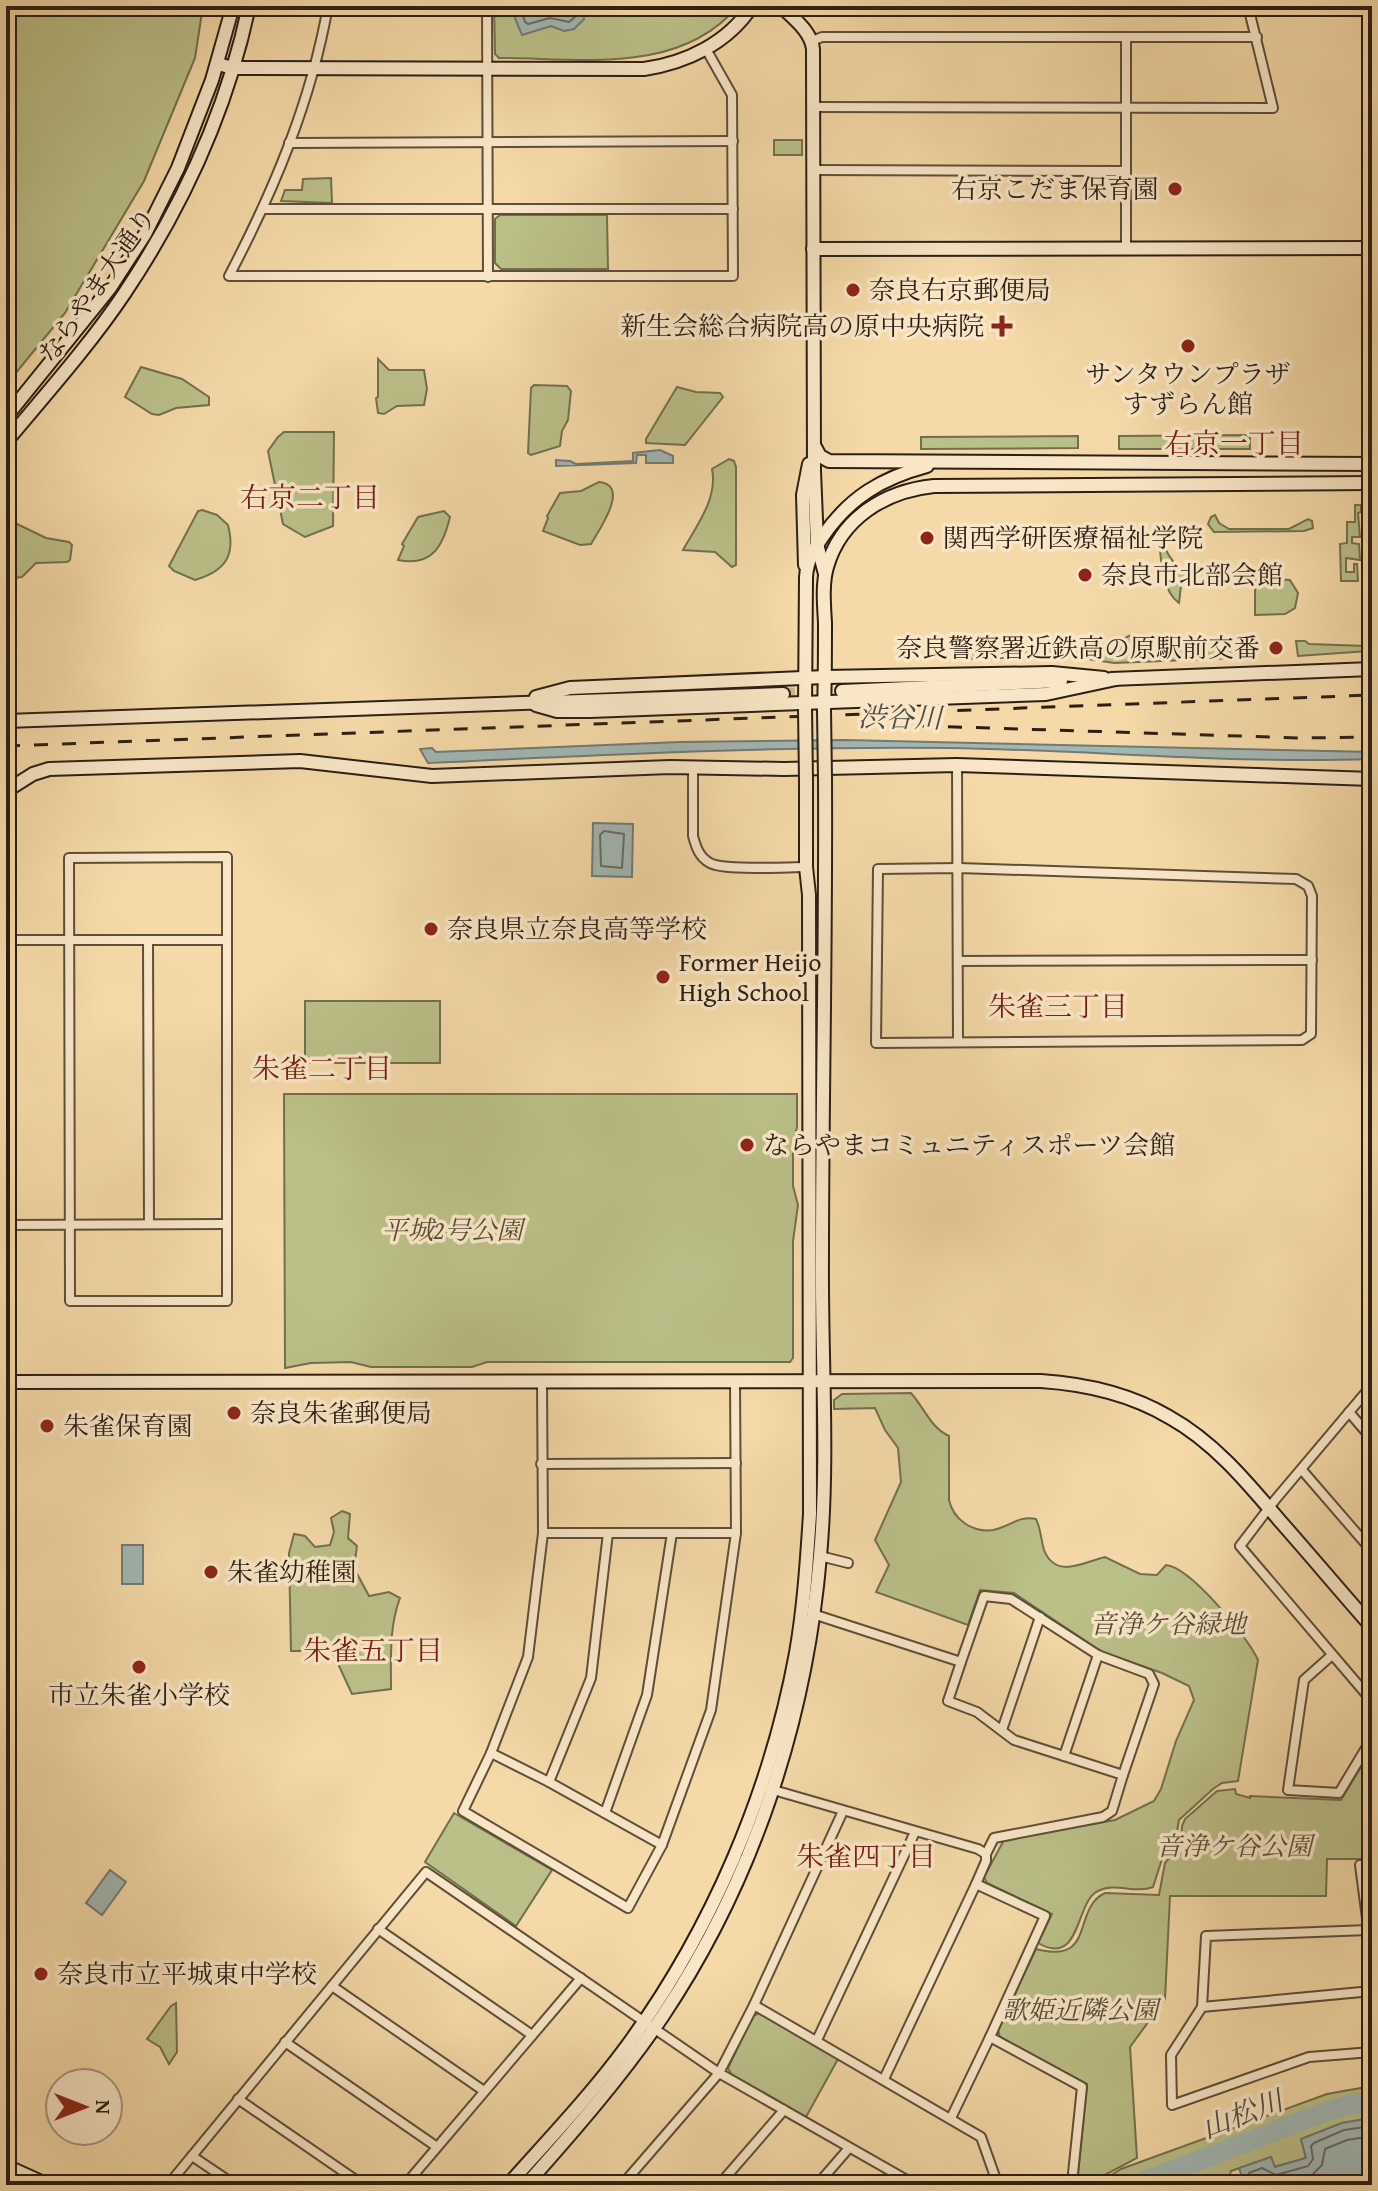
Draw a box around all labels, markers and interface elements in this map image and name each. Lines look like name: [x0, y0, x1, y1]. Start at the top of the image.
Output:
place label: 右京こだま保育園: [951, 169, 1159, 208]
marker: 右京こだま保育園: [1166, 180, 1184, 198]
street label: ならやま大通り: [28, 199, 165, 370]
place label: 奈良右京郵便局: [869, 270, 1051, 309]
marker: 奈良右京郵便局: [844, 281, 862, 299]
place label: 新生会総合病院高の原中央病院: [620, 306, 984, 345]
marker: 新生会総合病院高の原中央病院: [991, 315, 1013, 337]
marker: サンタウンプラザ すずらん館: [1179, 337, 1197, 355]
place label: サンタウンプラザ すずらん館: [1085, 354, 1291, 423]
district label: 右京一丁目: [1164, 422, 1304, 463]
district label: 右京二丁目: [240, 476, 380, 517]
place label: 関西学研医療福祉学院: [943, 518, 1203, 557]
marker: 関西学研医療福祉学院: [918, 529, 936, 547]
place label: 奈良市北部会館: [1101, 555, 1283, 594]
marker: 奈良市北部会館: [1076, 566, 1094, 584]
place label: 奈良警察署近鉄高の原駅前交番: [896, 628, 1260, 667]
marker: 奈良警察署近鉄高の原駅前交番: [1267, 639, 1285, 657]
water label: 渋谷川: [858, 695, 945, 738]
place label: 奈良県立奈良高等学校: [447, 909, 707, 948]
marker: 奈良県立奈良高等学校: [422, 920, 440, 938]
place label: Former Heijo High School: [679, 942, 822, 1011]
marker: Former Heijo High School: [654, 968, 672, 986]
district label: 朱雀三丁目: [988, 985, 1128, 1026]
district label: 朱雀二丁目: [252, 1047, 392, 1088]
place label: ならやまコミュニティスポーツ会館: [763, 1125, 1175, 1164]
marker: ならやまコミュニティスポーツ会館: [738, 1136, 756, 1154]
park label: 平城2号公園: [382, 1210, 526, 1249]
place label: 奈良朱雀郵便局: [250, 1393, 432, 1432]
marker: 奈良朱雀郵便局: [225, 1404, 243, 1422]
place label: 朱雀保育園: [63, 1406, 193, 1445]
marker: 朱雀保育園: [38, 1417, 56, 1435]
place label: 朱雀幼稚園: [227, 1552, 357, 1591]
marker: 朱雀幼稚園: [202, 1563, 220, 1581]
park label: 音浄ケ谷緑地: [1090, 1604, 1249, 1643]
district label: 朱雀五丁目: [303, 1629, 443, 1670]
marker: 市立朱雀小学校: [130, 1658, 148, 1676]
place label: 市立朱雀小学校: [48, 1675, 230, 1714]
park label: 音浄ケ谷公園: [1156, 1826, 1316, 1865]
district label: 朱雀四丁目: [796, 1835, 936, 1876]
place label: 奈良市立平城東中学校: [57, 1954, 317, 1993]
marker: 奈良市立平城東中学校: [32, 1965, 50, 1983]
park label: 歌姫近隣公園: [1002, 1990, 1162, 2029]
north arrow: [44, 2067, 124, 2147]
water label: 山松川: [1195, 2078, 1291, 2148]
text: N: [88, 2100, 120, 2115]

